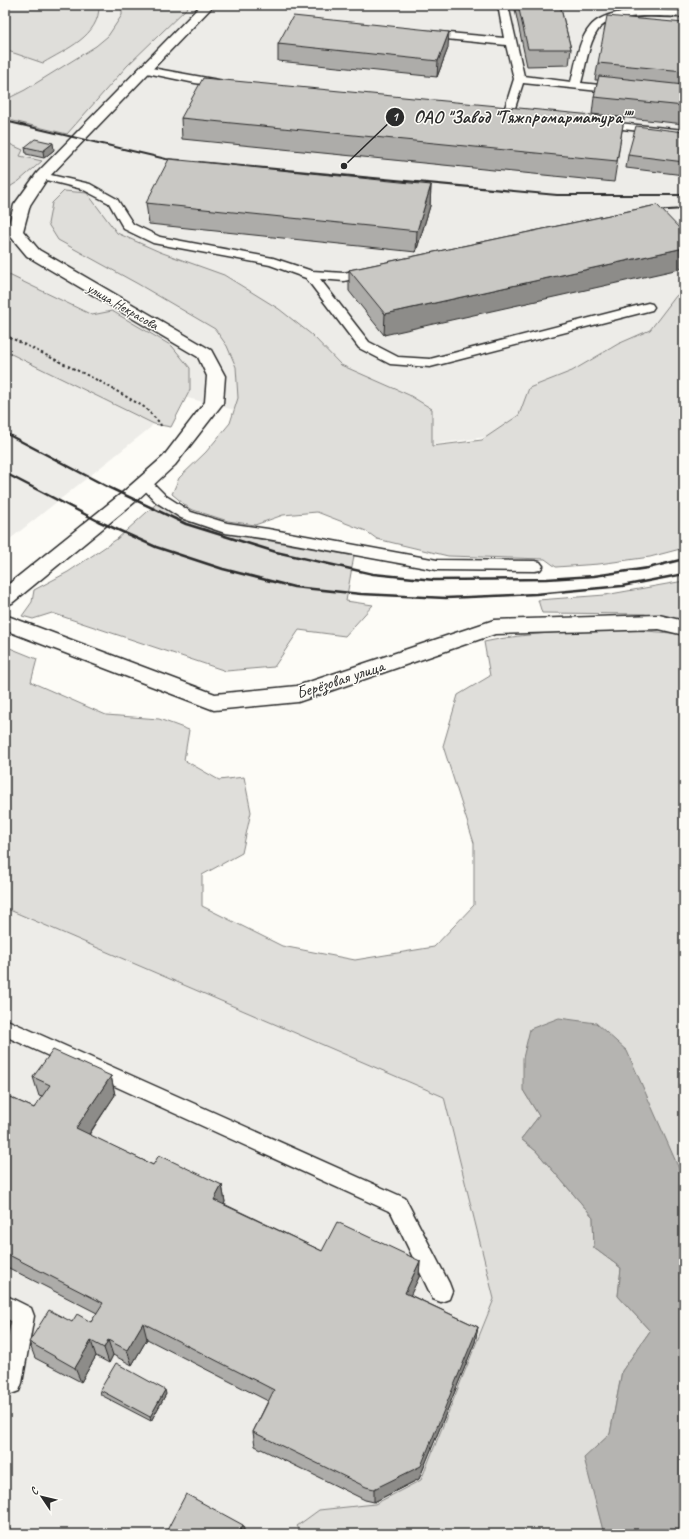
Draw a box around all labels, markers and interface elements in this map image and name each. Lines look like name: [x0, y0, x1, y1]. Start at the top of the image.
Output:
callout: ОАО "Завод "Тяжпромарматура"": [385, 102, 638, 132]
text: ОАО "Завод "Тяжпромарматура"": [414, 106, 634, 128]
text: 1: [392, 109, 399, 125]
street label: улица Некрасова: [83, 279, 162, 334]
street label: Берёзовая улица: [294, 655, 389, 704]
north arrow: [22, 1477, 62, 1517]
text: С: [27, 1484, 42, 1497]

